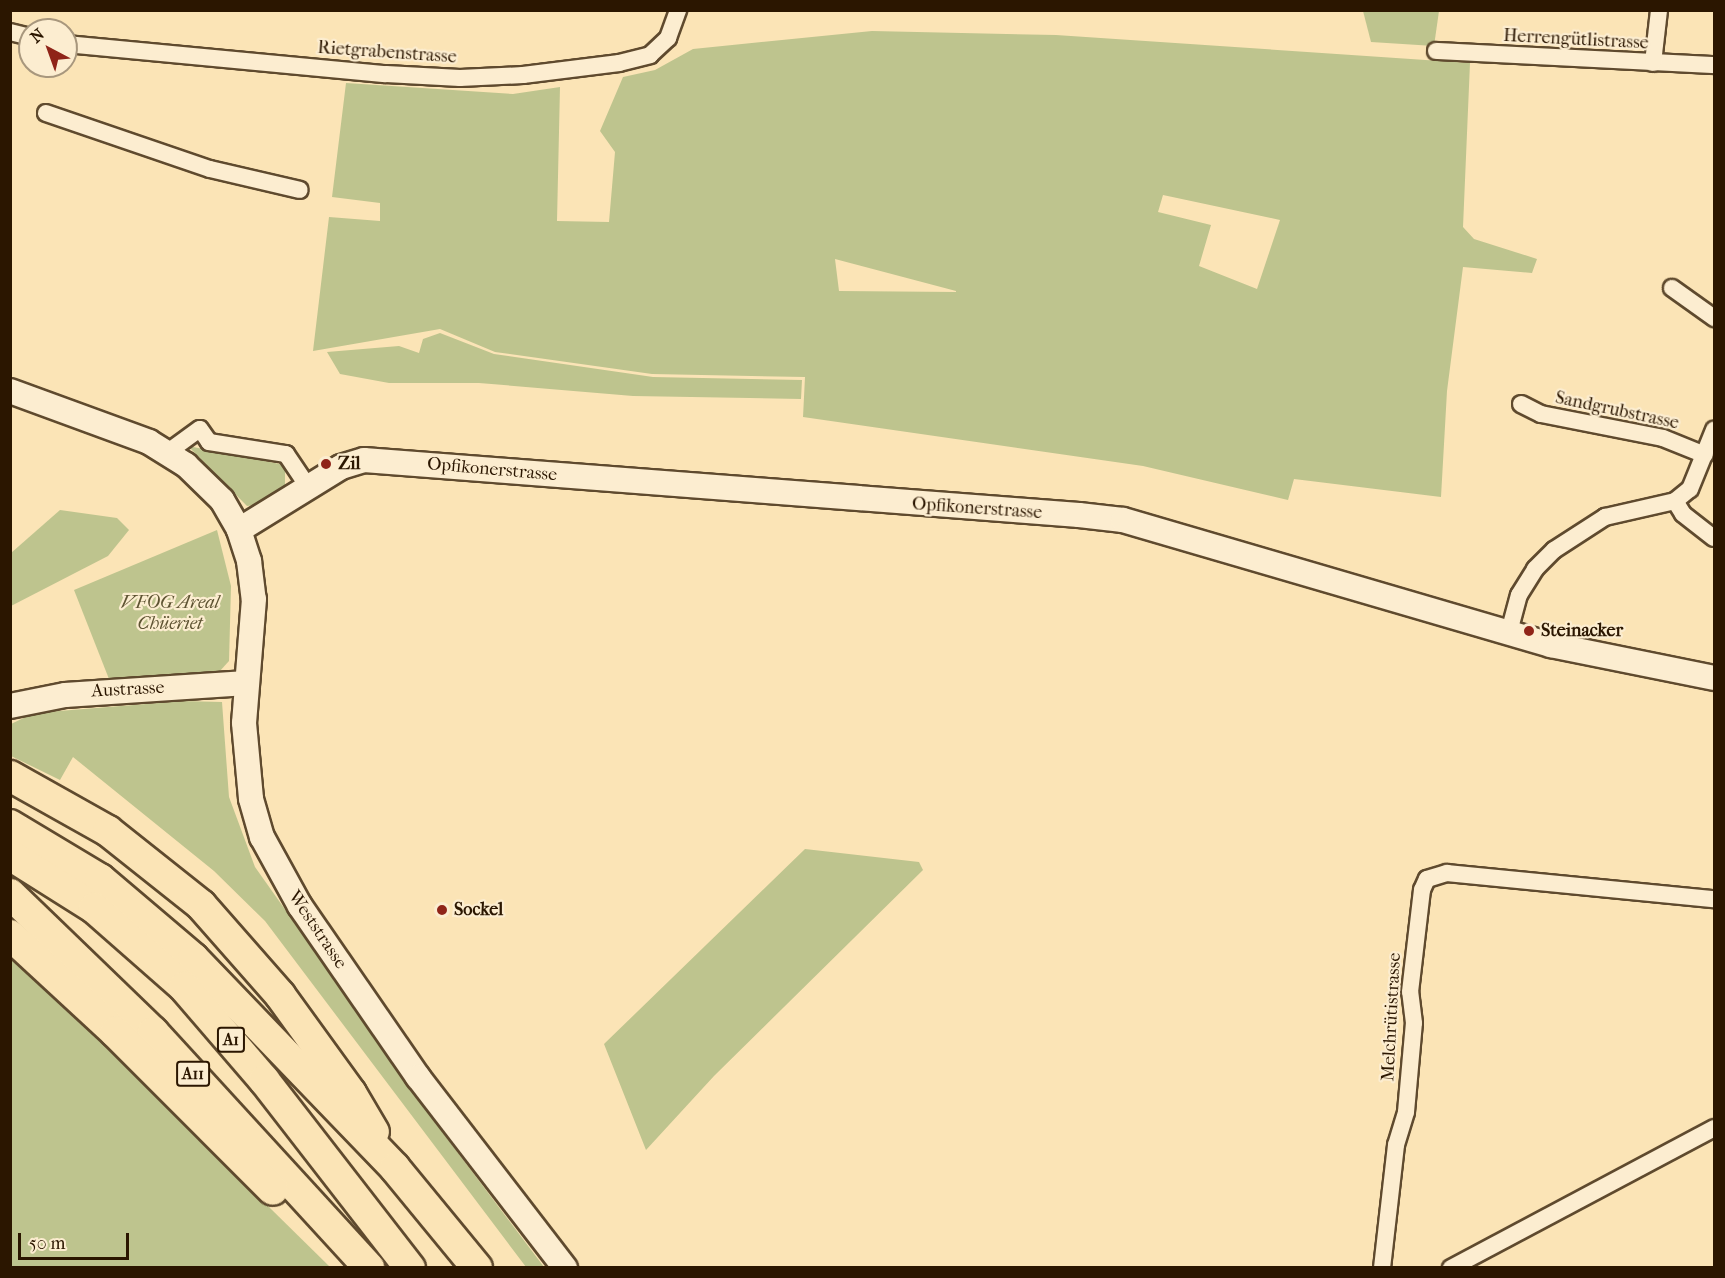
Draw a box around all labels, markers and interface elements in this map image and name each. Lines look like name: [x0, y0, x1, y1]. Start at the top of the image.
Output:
north arrow: [18, 18, 78, 78]
text: N: [26, 24, 48, 47]
street label: Herrengütlistrasse: [1503, 25, 1649, 55]
street label: Rietgrabenstrasse: [317, 37, 457, 69]
street label: Sandgrubstrasse: [1553, 387, 1681, 435]
place label: Zil: [338, 453, 360, 475]
street label: Opfikonerstrasse: [426, 454, 558, 486]
marker: Zil: [319, 457, 333, 471]
street label: Opfikonerstrasse: [911, 494, 1043, 524]
park label: VFOG Areal Chüeriet: [121, 593, 219, 636]
place label: Steinacker: [1541, 620, 1623, 642]
marker: Steinacker: [1522, 624, 1536, 638]
street label: Austrasse: [91, 677, 165, 703]
street label: Weststrasse: [283, 887, 351, 973]
place label: Sockel: [454, 899, 503, 921]
marker: Sockel: [435, 903, 449, 917]
street label: Melchrütistrasse: [1378, 952, 1406, 1082]
road number: A1: [216, 1027, 246, 1053]
road number: A11: [175, 1061, 211, 1087]
scale bar: [21, 1221, 132, 1259]
text: 50 m: [29, 1233, 65, 1254]

